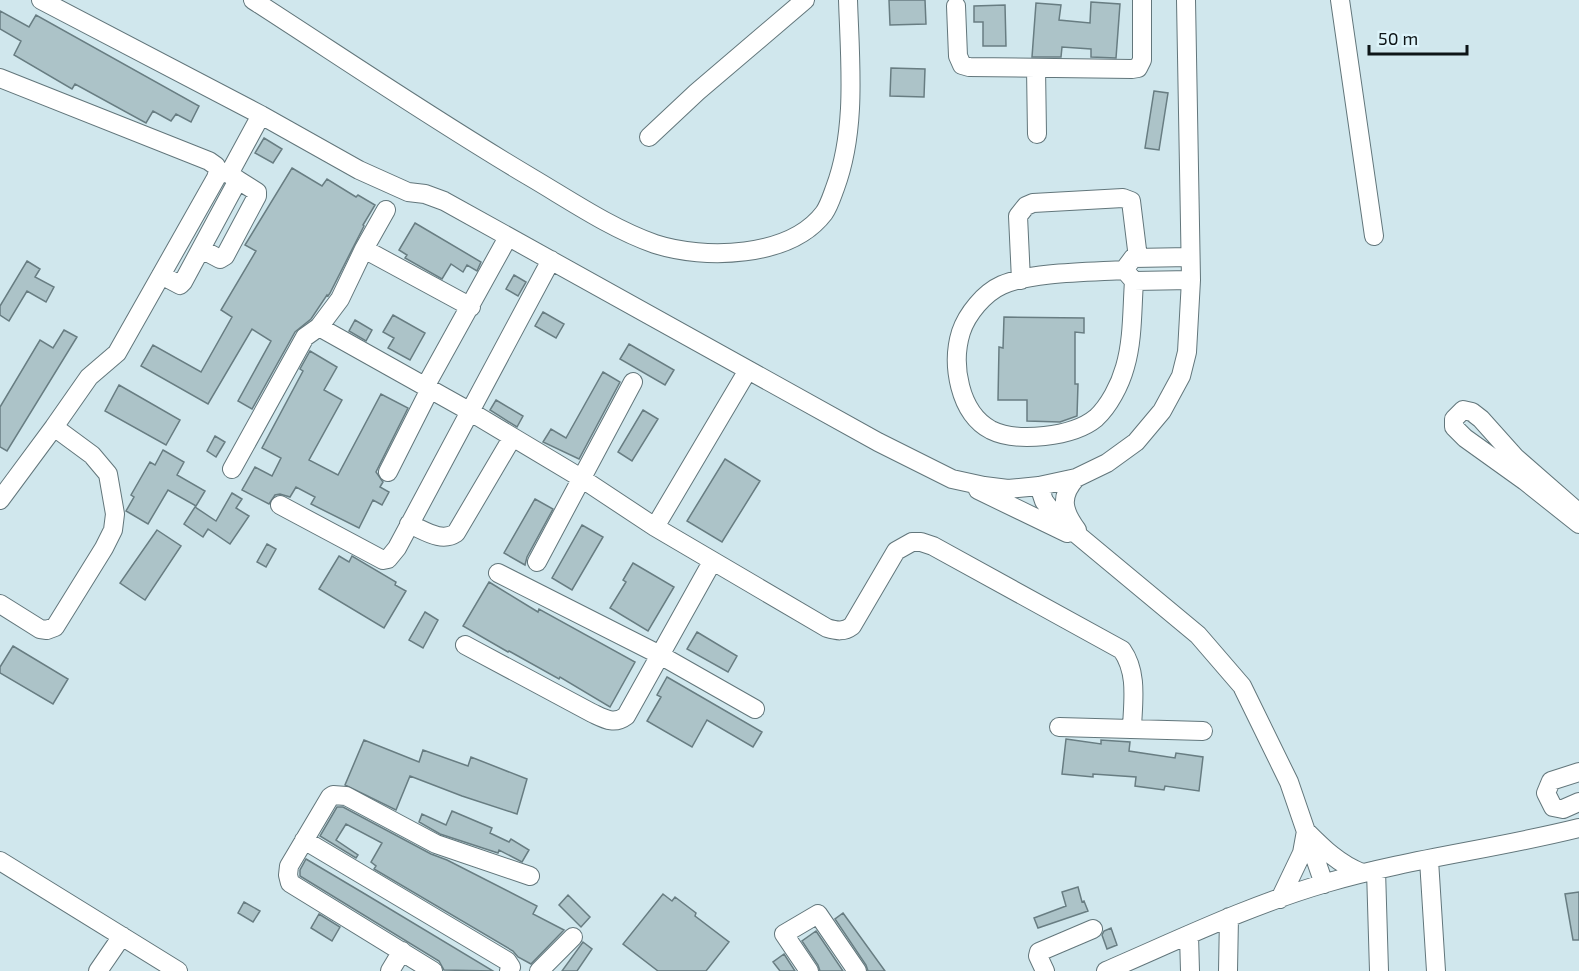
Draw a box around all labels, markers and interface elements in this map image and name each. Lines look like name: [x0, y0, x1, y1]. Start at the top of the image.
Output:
scale bar: [1369, 18, 1466, 56]
text: 50 m: [1378, 27, 1418, 49]

